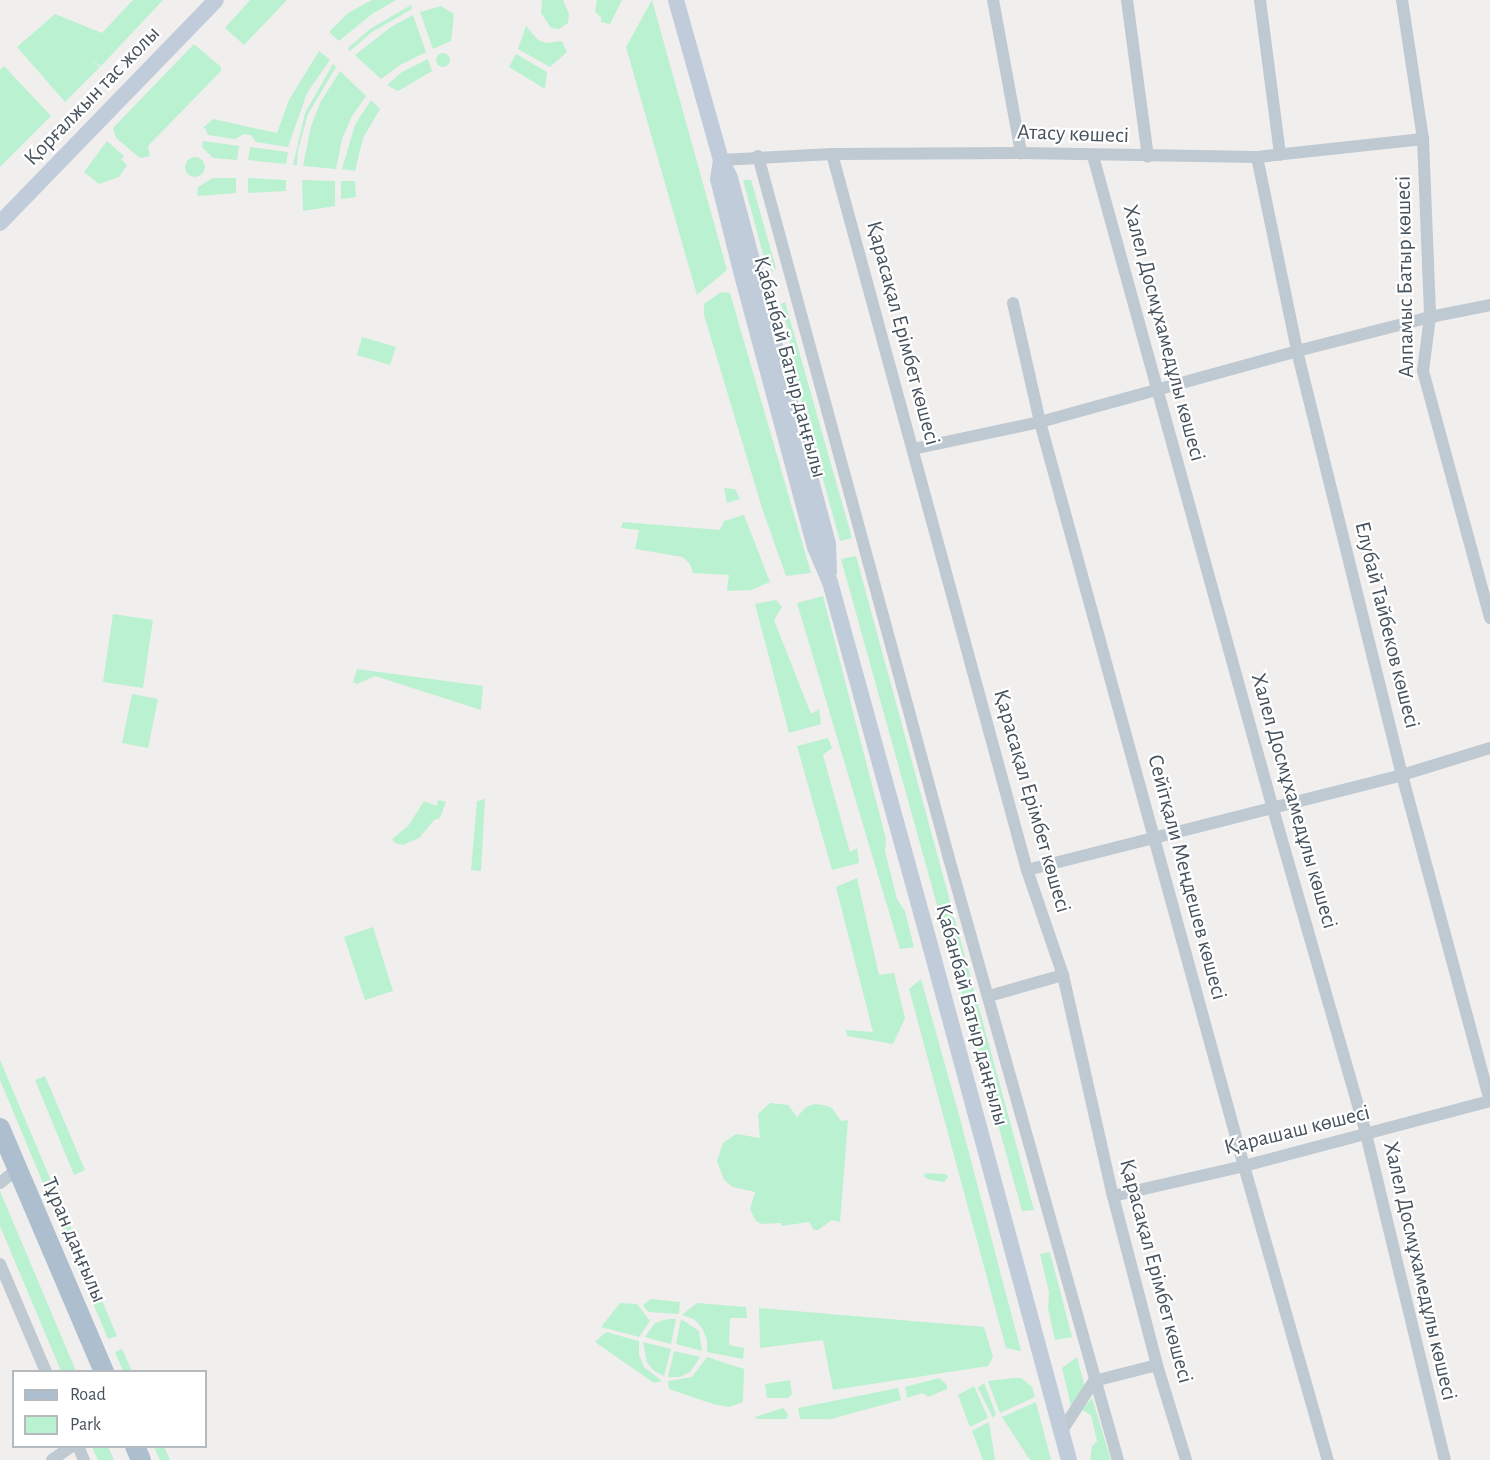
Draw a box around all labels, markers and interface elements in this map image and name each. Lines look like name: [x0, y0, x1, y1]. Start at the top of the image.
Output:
street label: Қорғалжын тас жолы: [18, 21, 166, 171]
street label: Атасу көшесі: [1016, 119, 1130, 149]
street label: Алпамыс Батыр көшесі: [1390, 176, 1420, 378]
street label: Халел Досмұхамедұлы көшесі: [1117, 202, 1211, 464]
street label: Қарасақал Ерімбет көшесі: [860, 218, 946, 448]
street label: Қабанбай Батыр даңғылы: [748, 253, 832, 481]
street label: Елубай Тайбеков көшесі: [1349, 519, 1425, 731]
street label: Халел Досмұхамедұлы көшесі: [1245, 670, 1343, 932]
street label: Қарасақал Ерімбет көшесі: [987, 686, 1077, 916]
street label: Сейітқали Меңдешев көшесі: [1142, 751, 1232, 1003]
street label: Қабанбай Батыр даңғылы: [930, 901, 1014, 1129]
street label: Қарашаш көшесі: [1221, 1099, 1373, 1161]
street label: Халел Досмұхамедұлы көшесі: [1377, 1139, 1463, 1403]
street label: Қарасақал Ерімбет көшесі: [1113, 1156, 1199, 1386]
street label: Тұран даңғылы: [36, 1173, 112, 1307]
legend: [12, 1370, 207, 1448]
text: Road: [70, 1386, 106, 1404]
text: Park: [70, 1416, 101, 1434]

